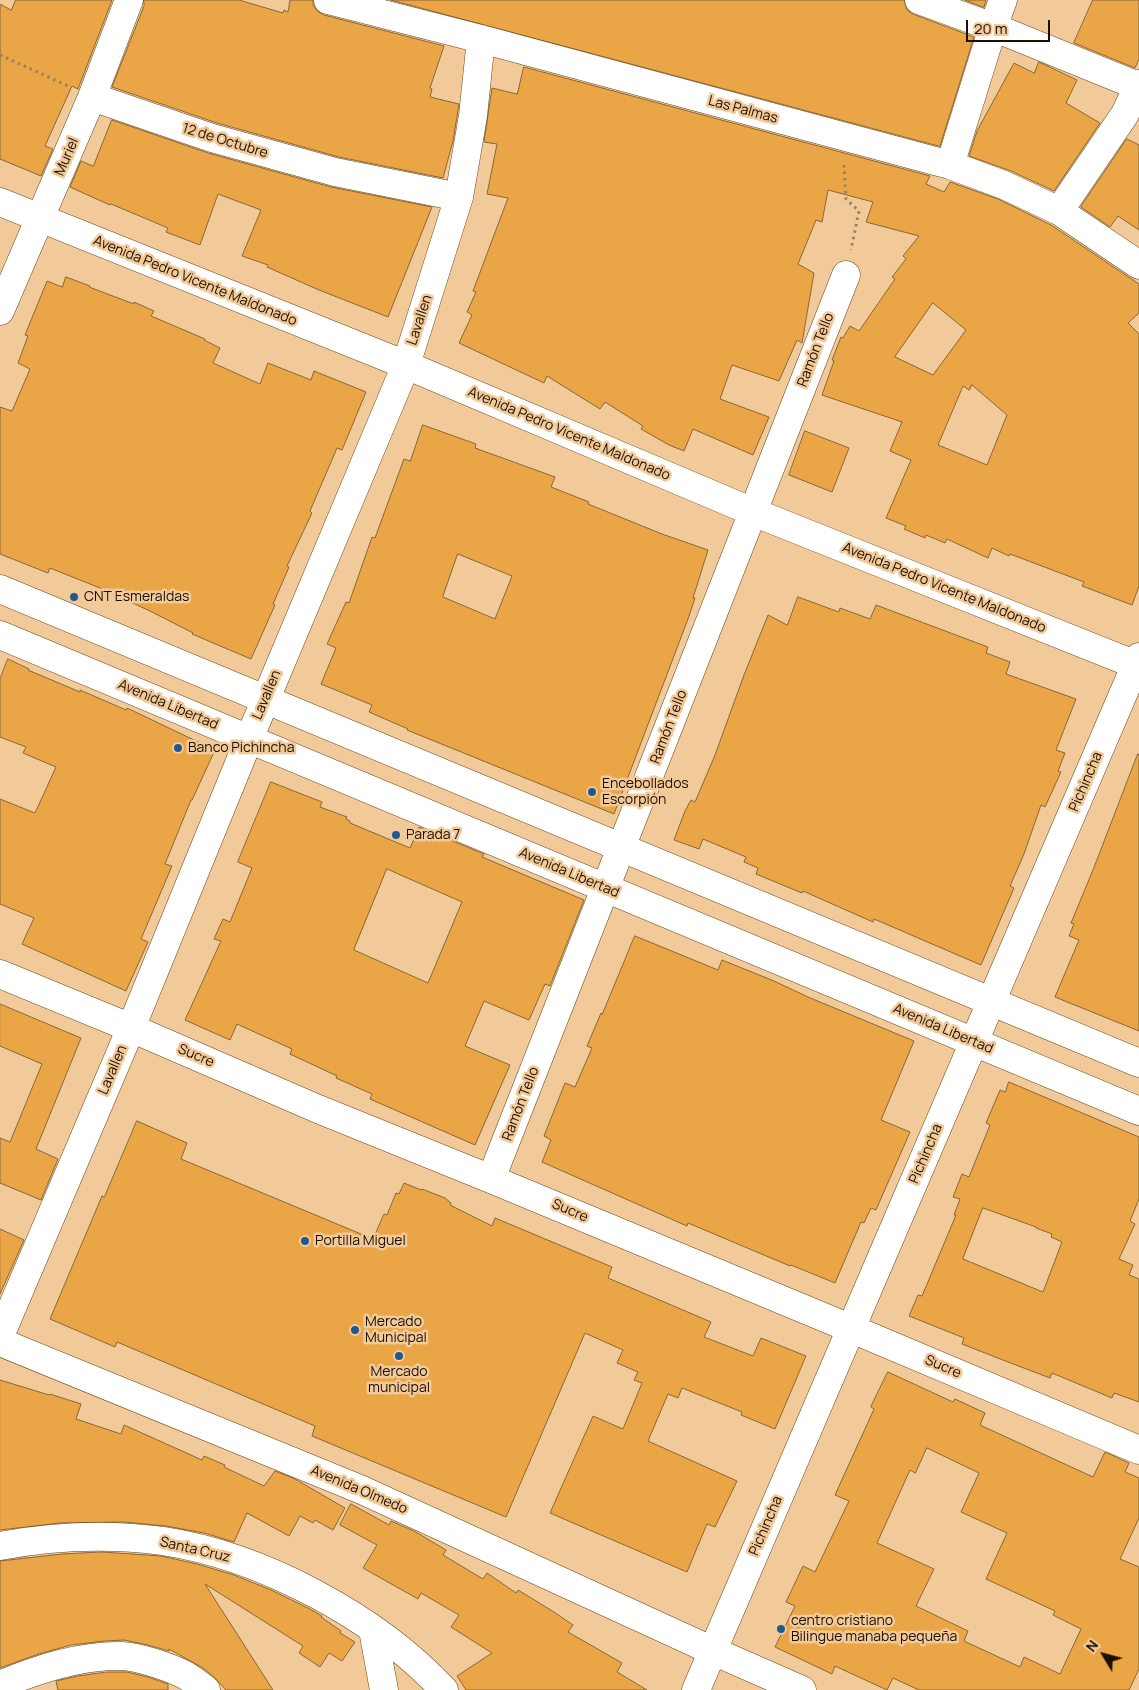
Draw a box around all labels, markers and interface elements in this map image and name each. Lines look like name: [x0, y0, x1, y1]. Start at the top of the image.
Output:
scale bar: [969, 10, 1053, 42]
text: 20 m: [974, 18, 1007, 39]
street label: Las Palmas: [706, 93, 780, 127]
street label: 12 de Octubre: [180, 120, 270, 162]
street label: Muriel: [51, 135, 83, 179]
street label: Avenida Pedro Vicente Maldonado: [91, 232, 299, 330]
street label: Lavallen: [404, 293, 436, 347]
street label: Ramón Tello: [794, 311, 838, 389]
street label: Avenida Pedro Vicente Maldonado: [465, 384, 673, 484]
street label: Avenida Pedro Vicente Maldonado: [840, 539, 1048, 637]
place label: CNT Esmeraldas: [84, 589, 189, 605]
marker: CNT Esmeraldas: [68, 591, 80, 603]
street label: Lavallen: [249, 668, 285, 722]
street label: Avenida Libertad: [115, 676, 221, 734]
street label: Ramón Tello: [647, 688, 691, 766]
place label: Banco Pichincha: [188, 740, 294, 756]
marker: Banco Pichincha: [172, 742, 184, 754]
street label: Pichincha: [1066, 750, 1106, 814]
place label: Encebollados Escorpión: [602, 776, 689, 809]
marker: Encebollados Escorpión: [586, 786, 598, 798]
place label: Parada 7: [406, 827, 460, 843]
marker: Parada 7: [390, 829, 402, 841]
street label: Avenida Libertad: [516, 844, 622, 902]
street label: Avenida Libertad: [890, 1000, 996, 1058]
street label: Sucre: [175, 1041, 217, 1071]
street label: Lavallen: [95, 1043, 131, 1097]
street label: Ramón Tello: [499, 1065, 543, 1143]
street label: Pichincha: [906, 1122, 946, 1186]
street label: Sucre: [549, 1196, 591, 1226]
place label: Portilla Miguel: [315, 1233, 406, 1249]
marker: Portilla Miguel: [299, 1235, 311, 1247]
place label: Mercado Municipal: [365, 1314, 427, 1346]
marker: Mercado Municipal: [349, 1324, 361, 1336]
marker: Mercado municipal: [393, 1350, 405, 1362]
street label: Sucre: [922, 1352, 964, 1382]
place label: Mercado municipal: [368, 1364, 430, 1396]
street label: Avenida Olmedo: [308, 1462, 410, 1518]
street label: Pichincha: [746, 1494, 786, 1558]
street label: Santa Cruz: [158, 1534, 232, 1566]
place label: centro cristiano Bilingue manaba pequeña: [791, 1613, 957, 1645]
marker: centro cristiano Bilingue manaba pequeña: [775, 1623, 787, 1635]
north arrow: [1079, 1630, 1129, 1680]
text: N: [1081, 1636, 1102, 1655]

